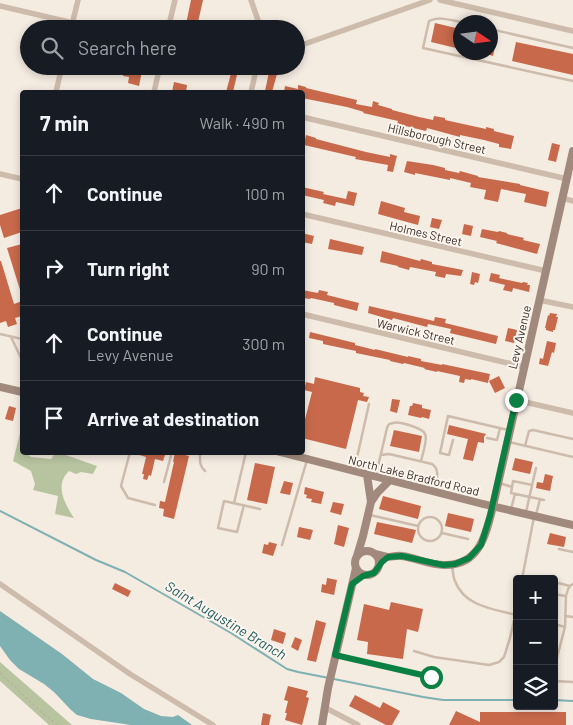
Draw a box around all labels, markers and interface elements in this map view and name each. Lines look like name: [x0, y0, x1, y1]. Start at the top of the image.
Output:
north arrow: [453, 15, 498, 60]
search box: [20, 20, 305, 75]
icon: search: [38, 34, 66, 62]
text: Search here: [78, 36, 177, 59]
text: 7 min: [40, 110, 89, 135]
text: Walk · 490 m: [199, 113, 285, 132]
street label: Hillsborough Street: [386, 120, 488, 156]
icon: ahead: [40, 179, 68, 207]
text: Continue: [87, 182, 163, 205]
text: 100 m: [245, 184, 285, 203]
street label: Holmes Street: [388, 218, 464, 248]
icon: right: [40, 254, 68, 282]
text: Turn right: [87, 257, 169, 280]
text: 90 m: [251, 259, 285, 278]
street label: Levy Avenue: [505, 304, 533, 370]
street label: Warwick Street: [375, 315, 457, 347]
text: Continue: [87, 322, 163, 345]
icon: ahead: [40, 329, 68, 357]
text: 300 m: [242, 334, 285, 353]
text: Levy Avenue: [87, 345, 173, 364]
route end: [505, 389, 528, 412]
icon: arrive: [40, 404, 68, 432]
text: Arrive at destination: [87, 407, 259, 430]
street label: North Lake Bradford Road: [347, 452, 481, 498]
map controls: [513, 575, 558, 710]
button: +: [513, 575, 558, 620]
water label: Saint Augustine Branch: [162, 577, 290, 663]
button: −: [513, 620, 558, 665]
button: layers: [513, 665, 558, 710]
route start: [420, 666, 443, 689]

